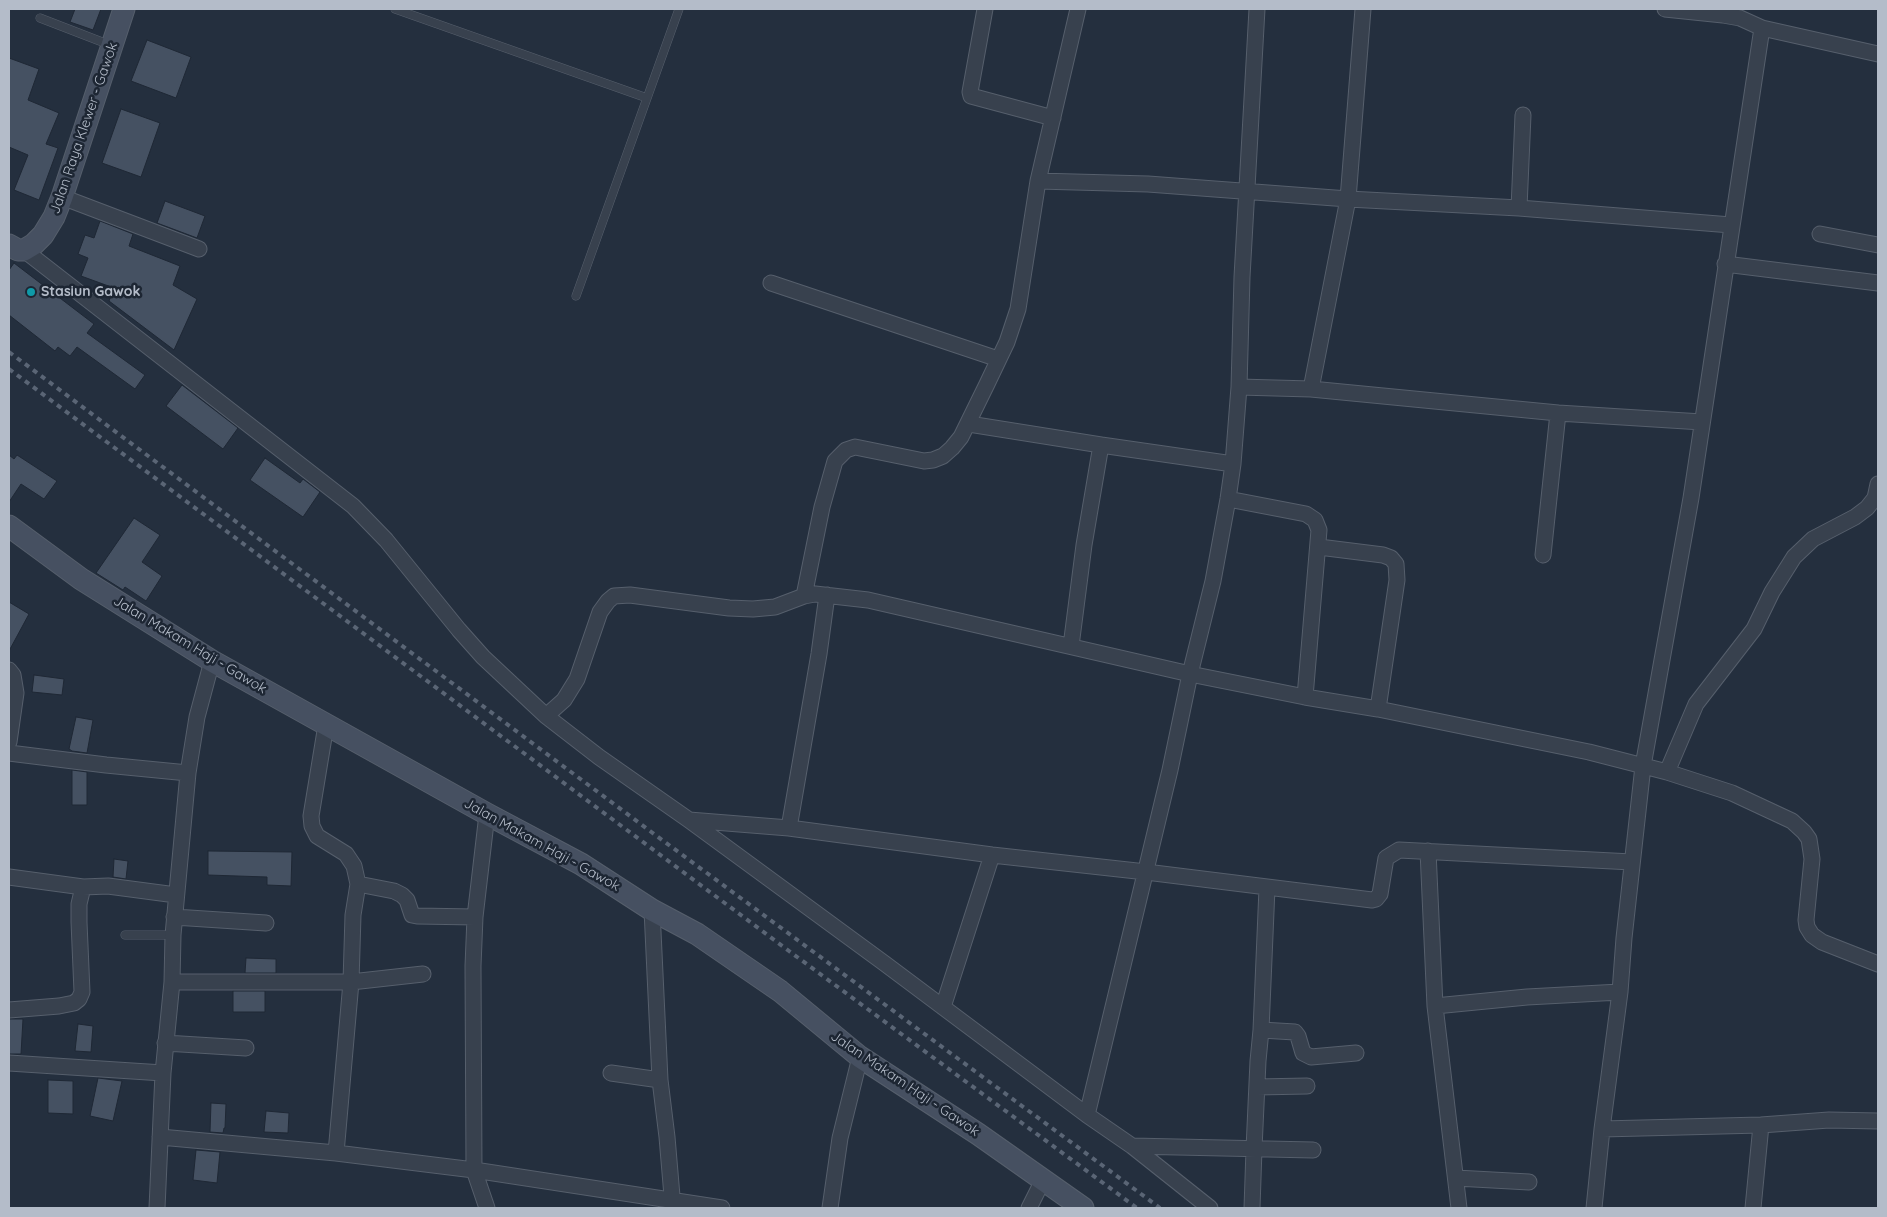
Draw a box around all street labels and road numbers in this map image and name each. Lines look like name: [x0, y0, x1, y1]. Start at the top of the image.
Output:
street label: Jalan Raya Klewer - Gawok: [47, 40, 121, 216]
street label: Jalan Makam Haji - Gawok: [110, 592, 270, 698]
street label: Jalan Makam Haji - Gawok: [461, 795, 623, 895]
street label: Jalan Makam Haji - Gawok: [827, 1028, 983, 1140]

